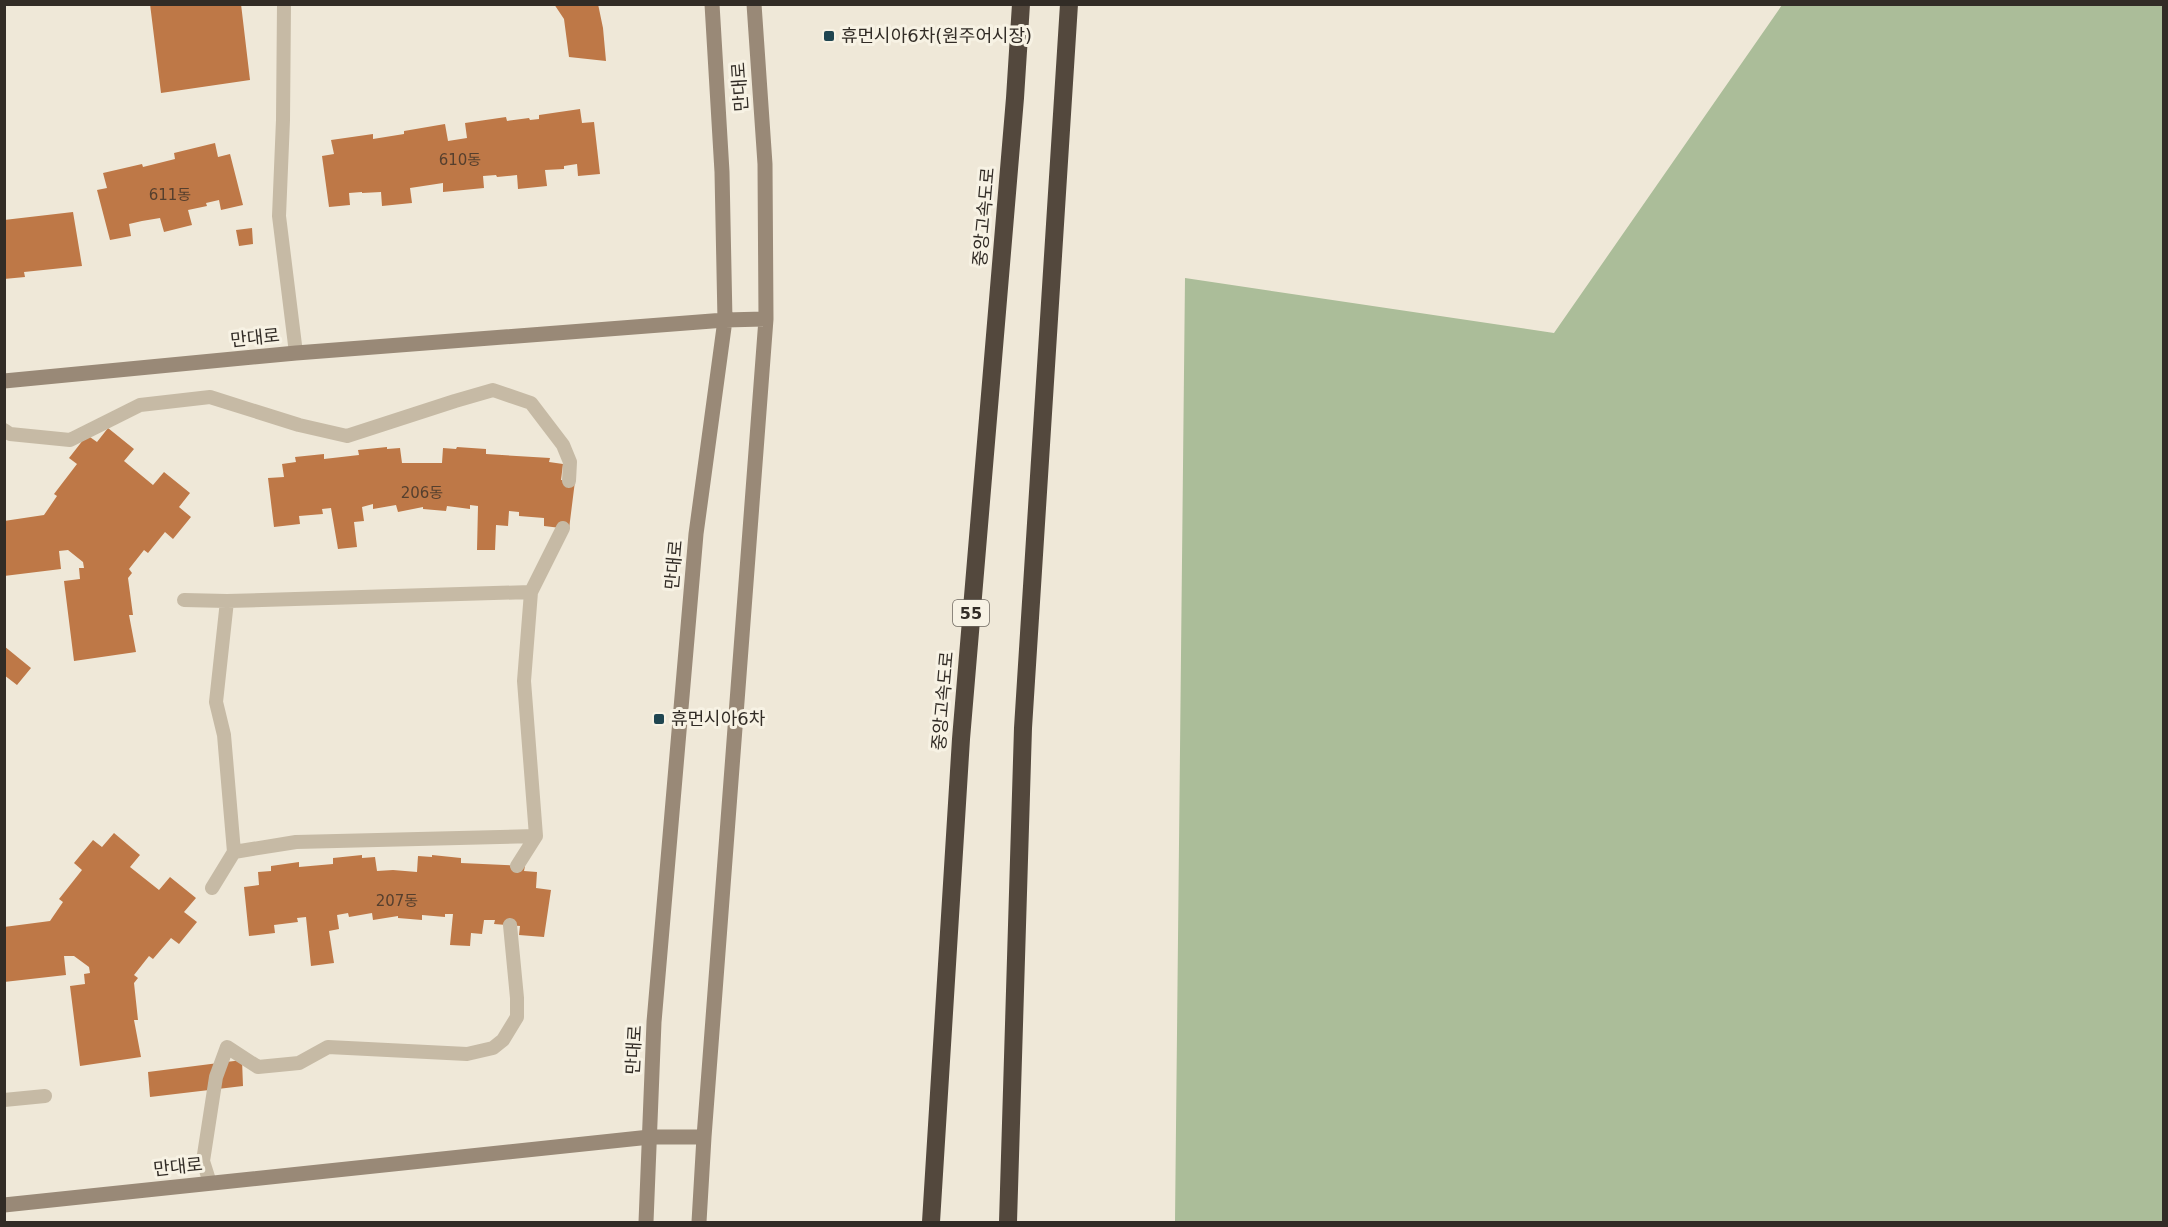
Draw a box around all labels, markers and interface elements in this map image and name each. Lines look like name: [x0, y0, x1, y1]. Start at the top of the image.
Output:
place label: 휴먼시아6차(원주어시장): [841, 25, 1032, 46]
marker: 휴먼시아6차(원주어시장): [822, 29, 836, 43]
street label: 만대로: [727, 62, 752, 113]
house number: 610동: [439, 151, 481, 169]
street label: 중앙고속도로: [969, 167, 998, 267]
house number: 611동: [149, 186, 191, 204]
street label: 만대로: [229, 324, 281, 351]
house number: 206동: [401, 484, 443, 502]
street label: 만대로: [661, 539, 686, 591]
road number: 55: [953, 600, 989, 626]
street label: 중앙고속도로: [928, 651, 957, 751]
place label: 휴먼시아6차: [671, 708, 766, 729]
marker: 휴먼시아6차: [652, 712, 666, 726]
house number: 207동: [376, 892, 418, 910]
street label: 만대로: [622, 1025, 645, 1075]
street label: 만대로: [152, 1153, 204, 1180]

